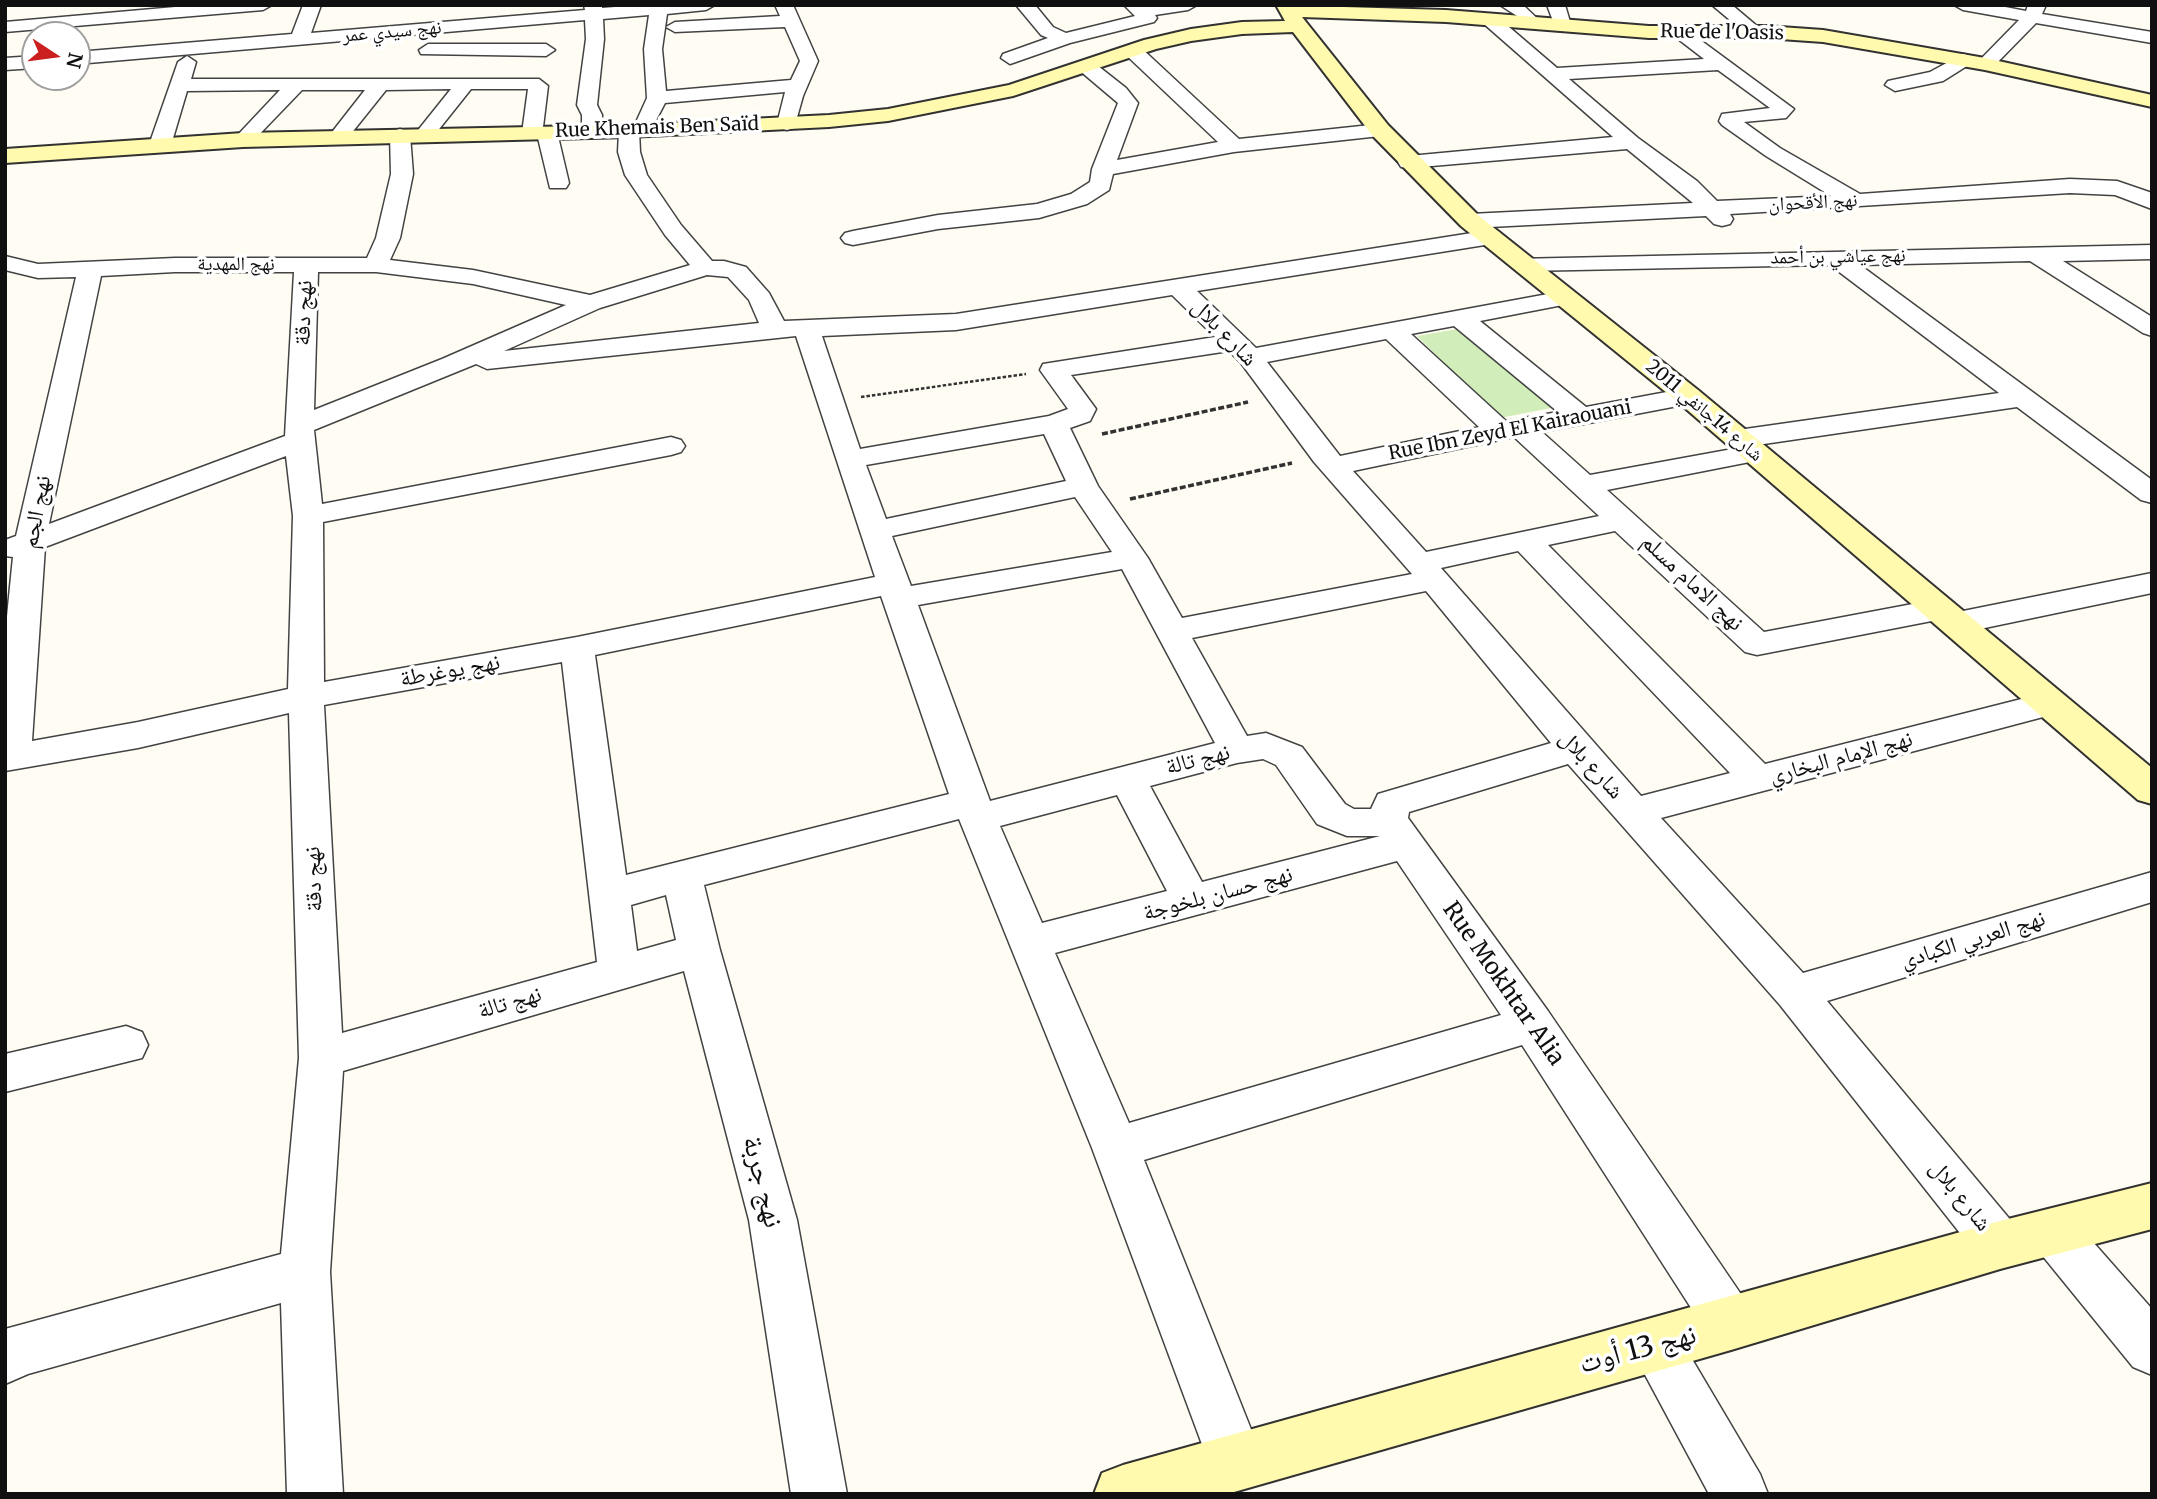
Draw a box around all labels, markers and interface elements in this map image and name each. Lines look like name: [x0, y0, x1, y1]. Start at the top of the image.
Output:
street label: نهج سيدي عمر: [342, 16, 442, 48]
north arrow: [21, 21, 91, 91]
street label: Rue de l'Oasis: [1660, 21, 1784, 45]
text: N: [61, 50, 88, 70]
street label: Rue Khemais Ben Saïd: [555, 113, 759, 143]
street label: نهج الأقحوان: [1768, 189, 1858, 217]
street label: نهج عياشي بن أحمد: [1770, 244, 1906, 270]
street label: نهج المهدية: [197, 254, 275, 276]
street label: نهج دقة: [289, 280, 319, 346]
street label: شارع بلال: [1185, 293, 1263, 373]
street label: شارع 14جانفي 2011: [1641, 355, 1767, 467]
street label: Rue Ibn Zeyd El Kairaouani: [1387, 396, 1633, 466]
street label: نهج الجم: [16, 473, 58, 551]
street label: نهج الامام مسلم: [1635, 529, 1749, 637]
street label: نهج يوغرطة: [398, 649, 502, 693]
street label: شارع بلال: [1553, 725, 1629, 805]
street label: نهج الإمام البخاري: [1766, 726, 1916, 790]
street label: نهج تالة: [1163, 739, 1233, 781]
street label: نهج دقة: [299, 846, 329, 912]
street label: نهج حسان بلخوجة: [1140, 861, 1296, 927]
street label: Rue Mokhtar Alia: [1436, 897, 1570, 1071]
street label: نهج العربي الكبادي: [1897, 905, 2049, 975]
street label: نهج تالة: [475, 981, 545, 1025]
street label: نهج جربة: [734, 1133, 790, 1231]
street label: شارع بلال: [1923, 1155, 1997, 1237]
street label: نهج 13 أوت: [1576, 1318, 1700, 1382]

